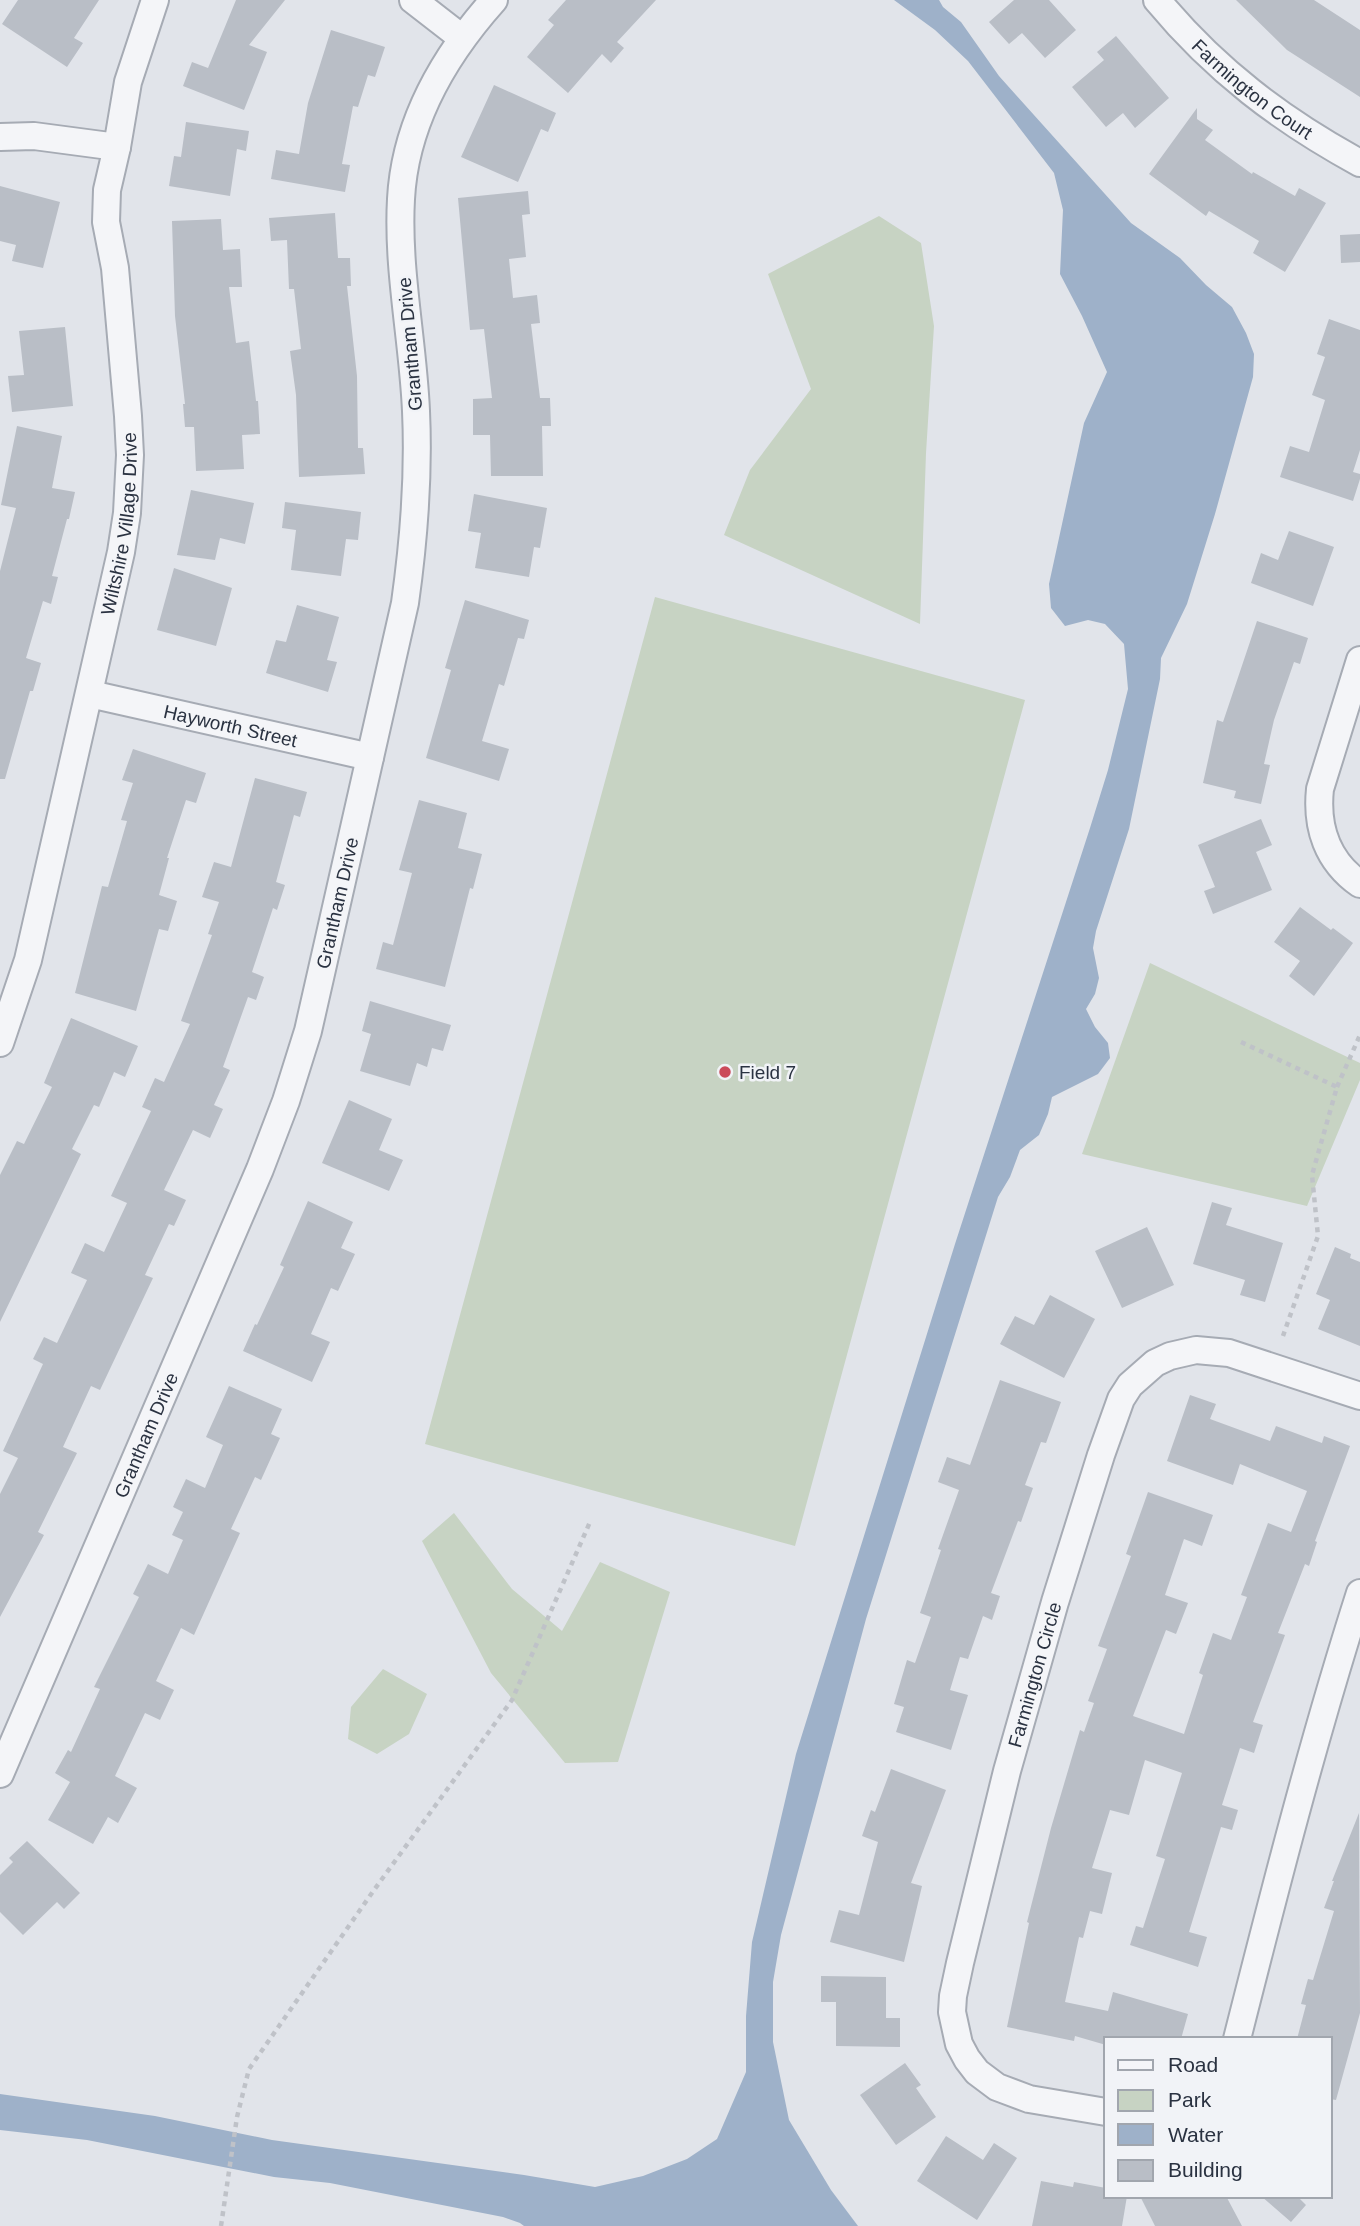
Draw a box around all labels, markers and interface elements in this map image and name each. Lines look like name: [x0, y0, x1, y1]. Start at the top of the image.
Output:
street label: Farmington Court: [1188, 35, 1317, 143]
street label: Grantham Drive: [394, 276, 426, 412]
street label: Wiltshire Village Drive: [96, 432, 141, 617]
street label: Hayworth Street: [162, 700, 300, 751]
street label: Grantham Drive: [312, 835, 362, 971]
place label: Field 7: [739, 1062, 796, 1083]
marker: Field 7: [717, 1064, 733, 1080]
street label: Grantham Drive: [110, 1369, 182, 1501]
street label: Farmington Circle: [1004, 1600, 1065, 1750]
legend: [1104, 2037, 1332, 2198]
text: Road: [1168, 2053, 1218, 2076]
text: Park: [1168, 2088, 1212, 2111]
text: Water: [1168, 2123, 1223, 2146]
text: Building: [1168, 2158, 1243, 2181]

